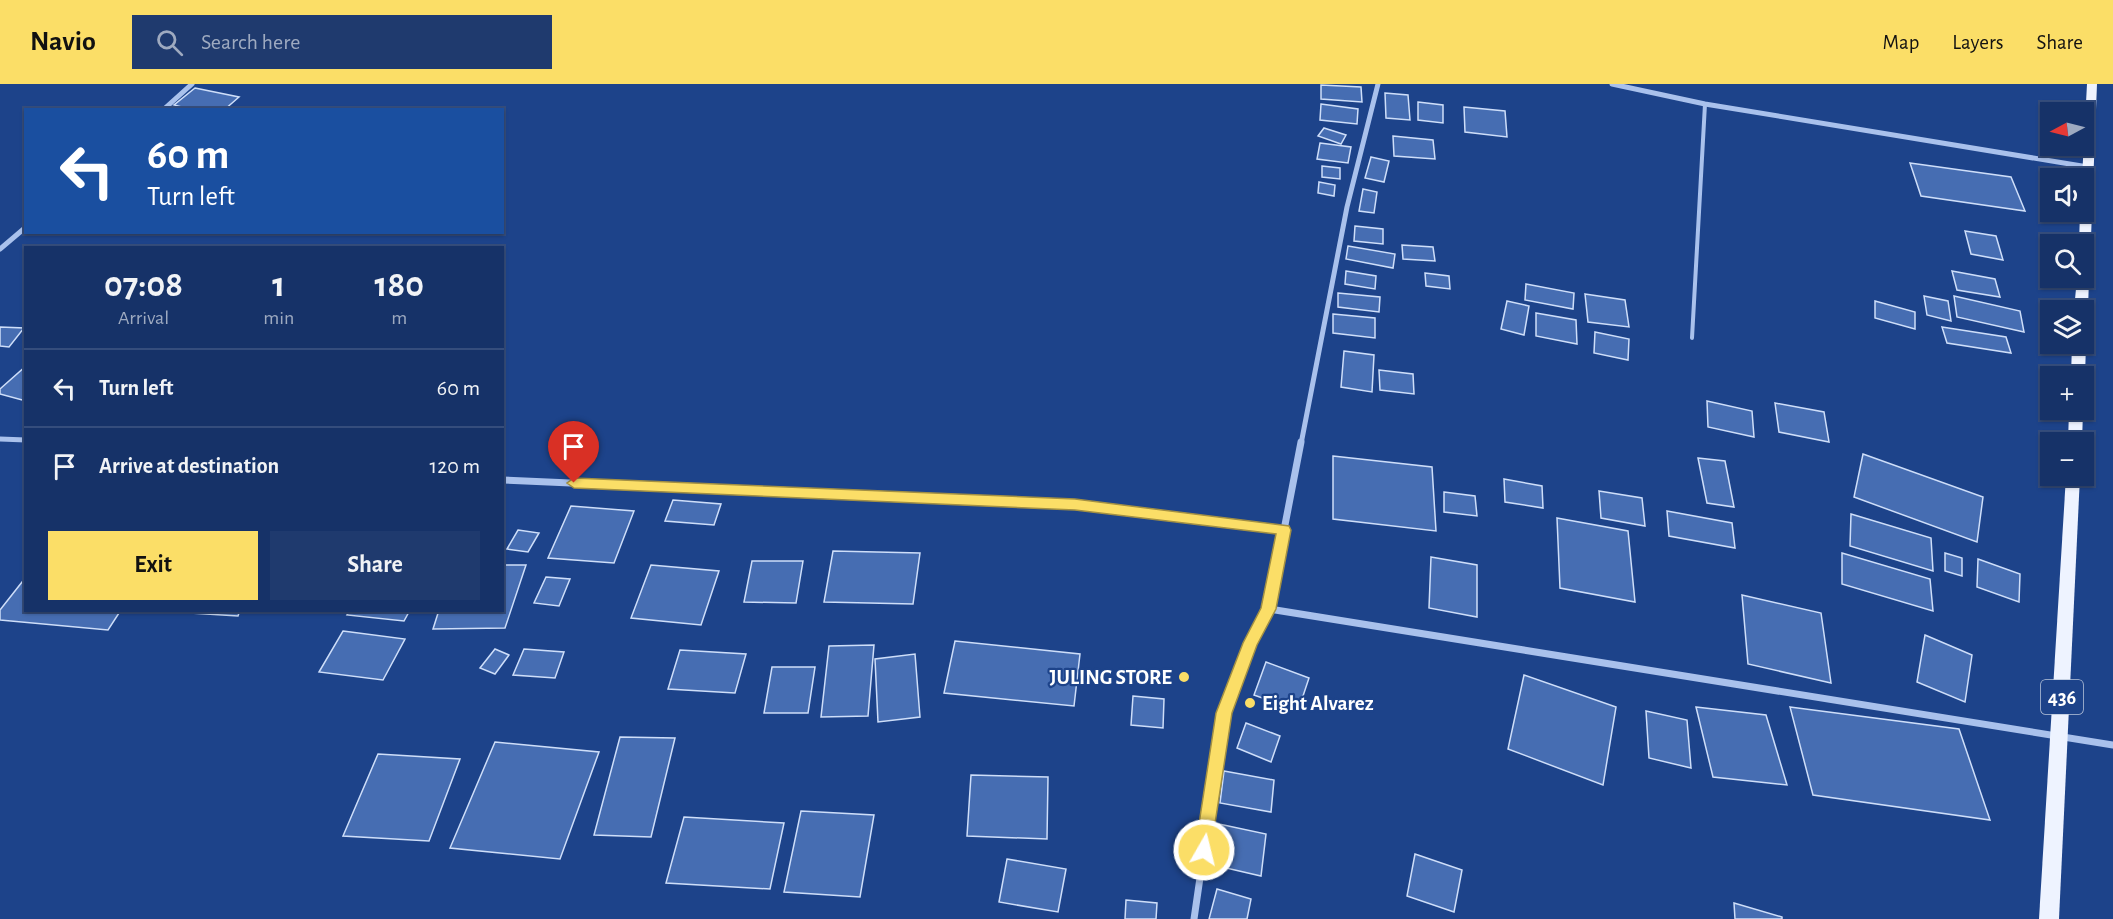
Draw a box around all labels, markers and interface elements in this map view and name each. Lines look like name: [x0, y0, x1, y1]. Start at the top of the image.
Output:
search box: [132, 15, 552, 69]
icon: search: [153, 26, 186, 59]
text: Navio: [30, 28, 96, 56]
text: Search here: [201, 31, 300, 53]
text: Map: [1883, 32, 1919, 53]
text: Layers: [1952, 32, 2003, 53]
text: Share: [2036, 32, 2083, 53]
north arrow: [2040, 102, 2094, 156]
map controls: [2040, 102, 2094, 486]
icon: left: [48, 132, 126, 210]
text: 60 m: [147, 134, 229, 176]
button: sound: [2040, 168, 2094, 222]
text: Turn left: [147, 183, 235, 210]
button: search: [2040, 234, 2094, 288]
text: 07:08: [104, 267, 183, 303]
text: 1: [272, 267, 285, 303]
text: 180: [374, 267, 424, 303]
button: layers: [2040, 300, 2094, 354]
text: Arrival: [118, 308, 169, 328]
text: min: [263, 308, 294, 328]
text: m: [391, 308, 407, 328]
button: +: [2040, 366, 2094, 420]
icon: left: [48, 372, 81, 405]
text: Turn left: [99, 377, 173, 399]
text: 60 m: [437, 377, 480, 399]
pin: [548, 421, 599, 483]
icon: arrive: [557, 430, 590, 463]
button: −: [2040, 432, 2094, 486]
icon: arrive: [48, 450, 81, 483]
text: Arrive at destination: [99, 455, 279, 477]
text: 120 m: [430, 455, 480, 477]
button: Exit: [48, 531, 258, 600]
button: Share: [270, 531, 480, 600]
place label: JULING STORE: [1050, 667, 1172, 688]
marker: JULING STORE: [1177, 670, 1191, 684]
road number: 436: [2041, 680, 2083, 714]
place label: Eight Alvarez: [1262, 693, 1374, 714]
marker: Eight Alvarez: [1243, 696, 1257, 710]
position arrow: [1172, 818, 1236, 882]

